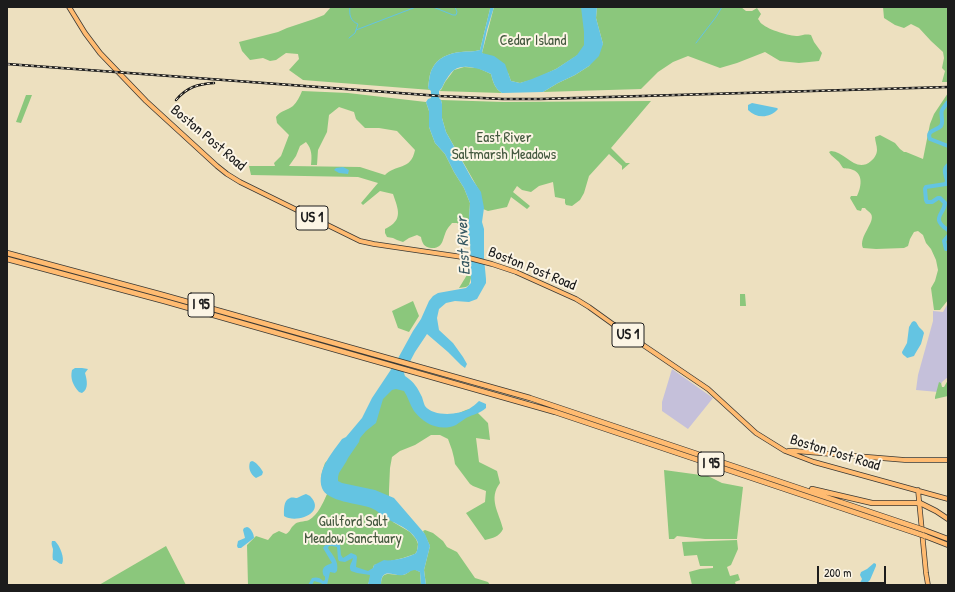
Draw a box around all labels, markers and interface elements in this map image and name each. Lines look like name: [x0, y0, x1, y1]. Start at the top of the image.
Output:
park label: Cedar Island: [500, 32, 566, 50]
street label: Boston Post Road: [167, 101, 249, 175]
park label: East River Saltmarsh Meadows: [452, 129, 556, 164]
road number: US 1: [296, 206, 328, 230]
water label: East River: [453, 216, 475, 276]
street label: Boston Post Road: [485, 243, 579, 295]
road number: I 95: [188, 293, 214, 317]
road number: US 1: [612, 323, 644, 347]
street label: Boston Post Road: [788, 431, 882, 475]
road number: I 95: [698, 452, 724, 476]
park label: Guilford Salt Meadow Sanctuary: [304, 513, 402, 548]
scale bar: [819, 558, 888, 584]
text: 200 m: [824, 564, 851, 581]

